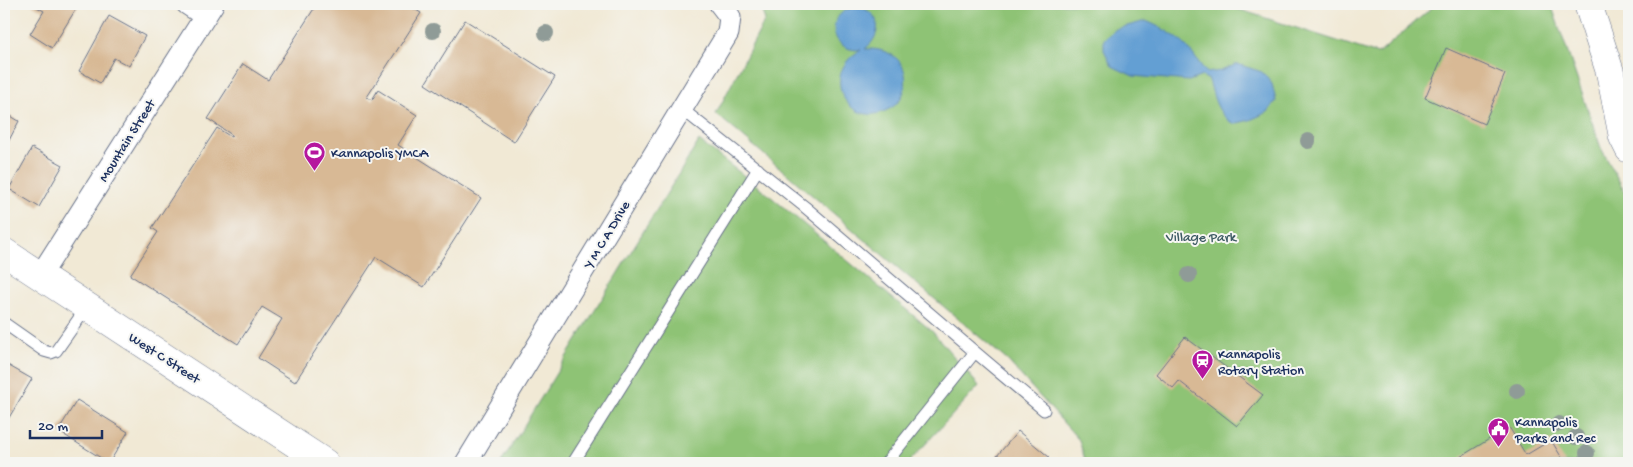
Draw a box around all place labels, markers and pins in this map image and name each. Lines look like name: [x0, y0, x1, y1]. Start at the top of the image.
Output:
sports icon: Kannapolis YMCA: [303, 140, 327, 171]
place label: Kannapolis YMCA: [331, 146, 429, 163]
place label: Kannapolis Rotary Station: [1218, 347, 1304, 380]
station icon: Kannapolis Rotary Station: [1190, 349, 1214, 380]
place label: Kannapolis Parks and Rec: [1514, 415, 1597, 448]
public building icon: Kannapolis Parks and Rec: [1487, 417, 1511, 448]

